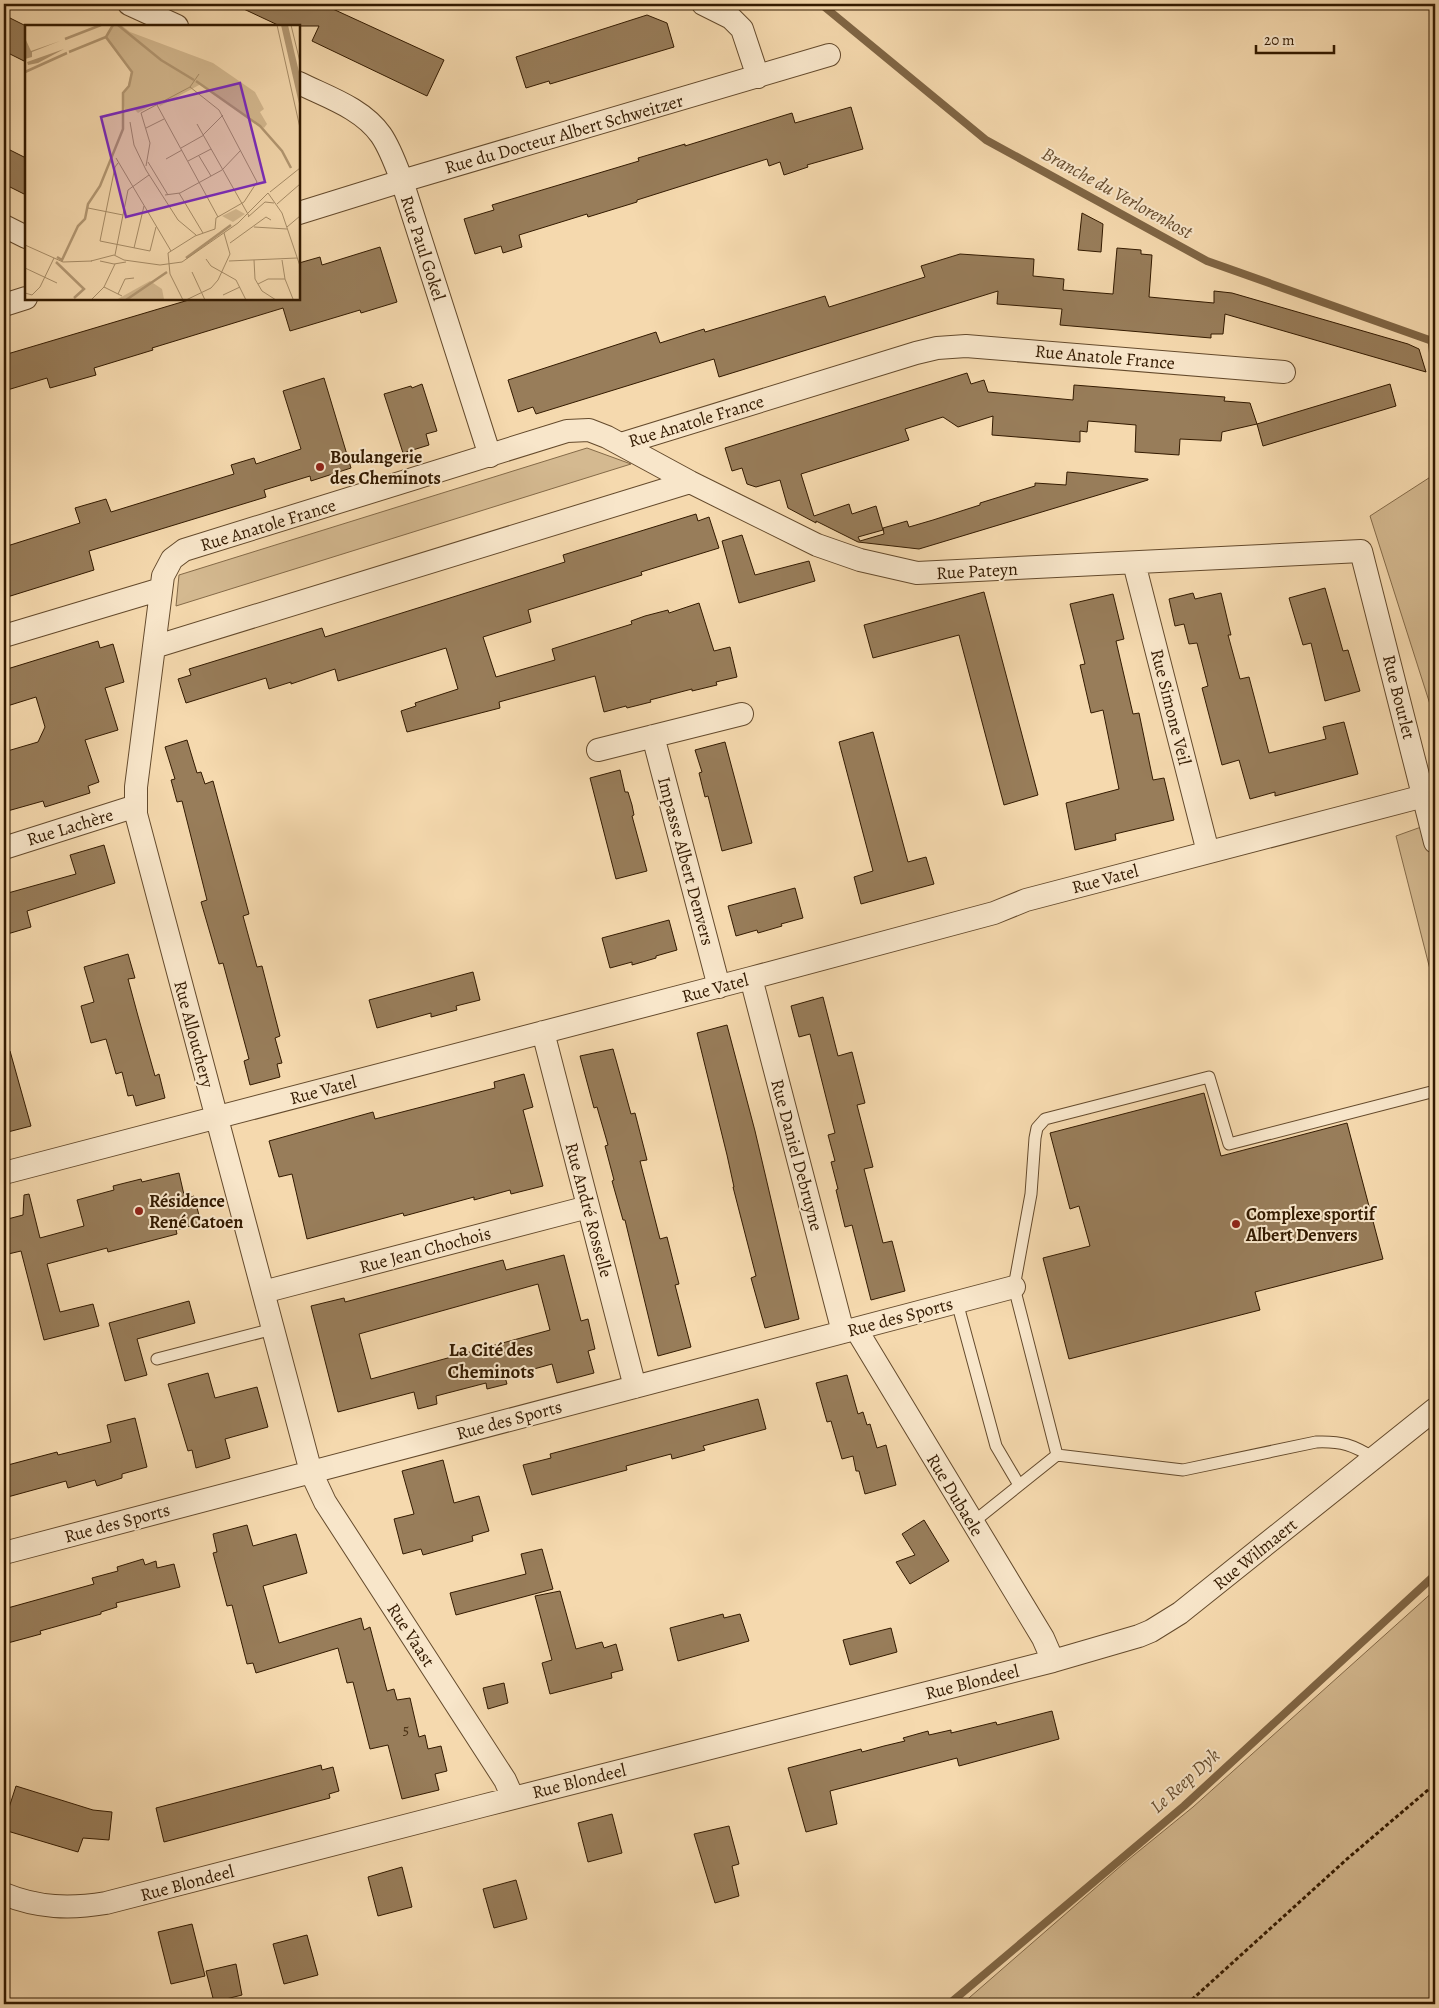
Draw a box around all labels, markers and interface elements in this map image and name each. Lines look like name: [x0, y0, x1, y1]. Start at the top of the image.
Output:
scale bar: [1256, 22, 1334, 54]
inset map: [25, 25, 300, 300]
text: 20 m: [1264, 30, 1295, 50]
street label: Rue du Docteur Albert Schweitzer: [442, 88, 686, 180]
water label: Branche du Verlorenkost: [1037, 141, 1198, 246]
street label: Rue Paul Gokel: [395, 192, 451, 304]
street label: Rue Anatole France: [1034, 339, 1176, 375]
street label: Rue Anatole France: [625, 389, 767, 453]
place label: Boulangerie des Cheminots: [330, 445, 441, 490]
marker: Boulangerie des Cheminots: [314, 461, 326, 473]
street label: Rue Anatole France: [197, 493, 339, 557]
street label: Rue Pateyn: [936, 557, 1019, 585]
street label: Rue Simone Veil: [1145, 646, 1197, 768]
street label: Rue Bourlet: [1377, 652, 1421, 742]
street label: Impasse Albert Denvers: [652, 774, 720, 948]
street label: Rue Lachère: [24, 802, 116, 852]
street label: Rue Vatel: [1069, 858, 1142, 899]
street label: Rue Vatel: [679, 967, 752, 1008]
street label: Rue Allouchery: [168, 978, 220, 1091]
street label: Rue Vatel: [287, 1069, 360, 1110]
street label: Rue Daniel Debruyne: [765, 1076, 829, 1234]
street label: Rue André Rosselle: [559, 1140, 619, 1280]
place label: Résidence René Catoen: [149, 1189, 243, 1234]
place label: Complexe sportif Albert Denvers: [1245, 1202, 1378, 1247]
marker: Résidence René Catoen: [133, 1205, 145, 1217]
marker: Complexe sportif Albert Denvers: [1230, 1218, 1242, 1230]
street label: Rue Jean Chochois: [357, 1221, 493, 1279]
street label: Rue des Sports: [845, 1291, 955, 1343]
district label: La Cité des Cheminots: [448, 1337, 535, 1385]
street label: Rue des Sports: [454, 1394, 564, 1446]
street label: Rue Dubaele: [921, 1449, 989, 1541]
street label: Rue des Sports: [62, 1497, 172, 1549]
street label: Rue Wilmaert: [1208, 1513, 1302, 1595]
street label: Rue Vaast: [382, 1599, 441, 1671]
street label: Rue Blondeel: [923, 1659, 1022, 1705]
house number: 5: [403, 1720, 409, 1740]
water label: Le Reep Dyk: [1145, 1743, 1225, 1819]
street label: Rue Blondeel: [530, 1758, 629, 1804]
street label: Rue Blondeel: [138, 1859, 237, 1907]

